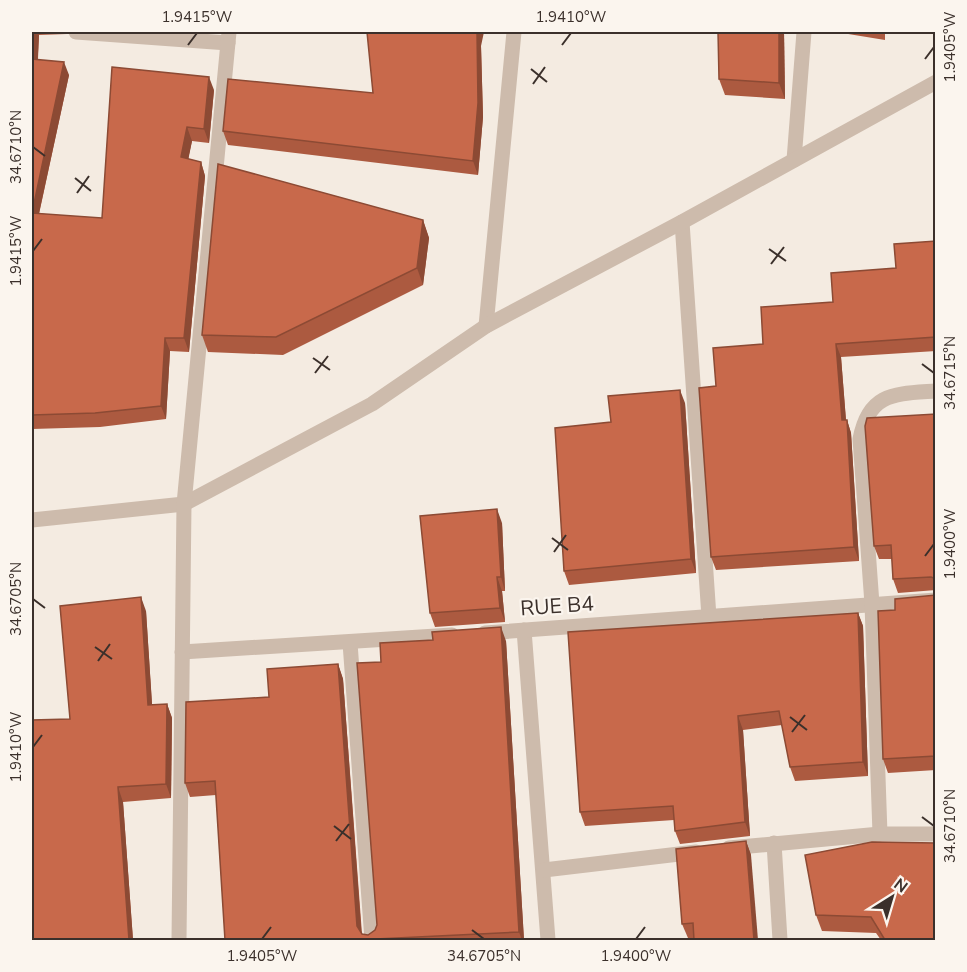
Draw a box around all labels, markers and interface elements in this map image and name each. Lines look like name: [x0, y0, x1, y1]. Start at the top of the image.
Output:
text: 1.9415°W: [162, 7, 233, 27]
text: 1.9410°W: [536, 7, 607, 27]
text: 1.9405°W: [940, 11, 960, 82]
text: 34.6710°N: [6, 110, 26, 184]
text: 1.9415°W: [6, 215, 26, 286]
text: 34.6715°N: [940, 336, 960, 410]
text: 1.9400°W: [940, 508, 960, 579]
text: 34.6705°N: [6, 562, 26, 636]
street label: RUE B4: [519, 589, 595, 623]
text: 1.9410°W: [6, 711, 26, 782]
text: 34.6710°N: [940, 789, 960, 863]
north arrow: [862, 867, 922, 927]
text: N: [889, 873, 912, 898]
text: 1.9405°W: [227, 946, 298, 966]
text: 34.6705°N: [447, 946, 521, 966]
text: 1.9400°W: [601, 946, 672, 966]

